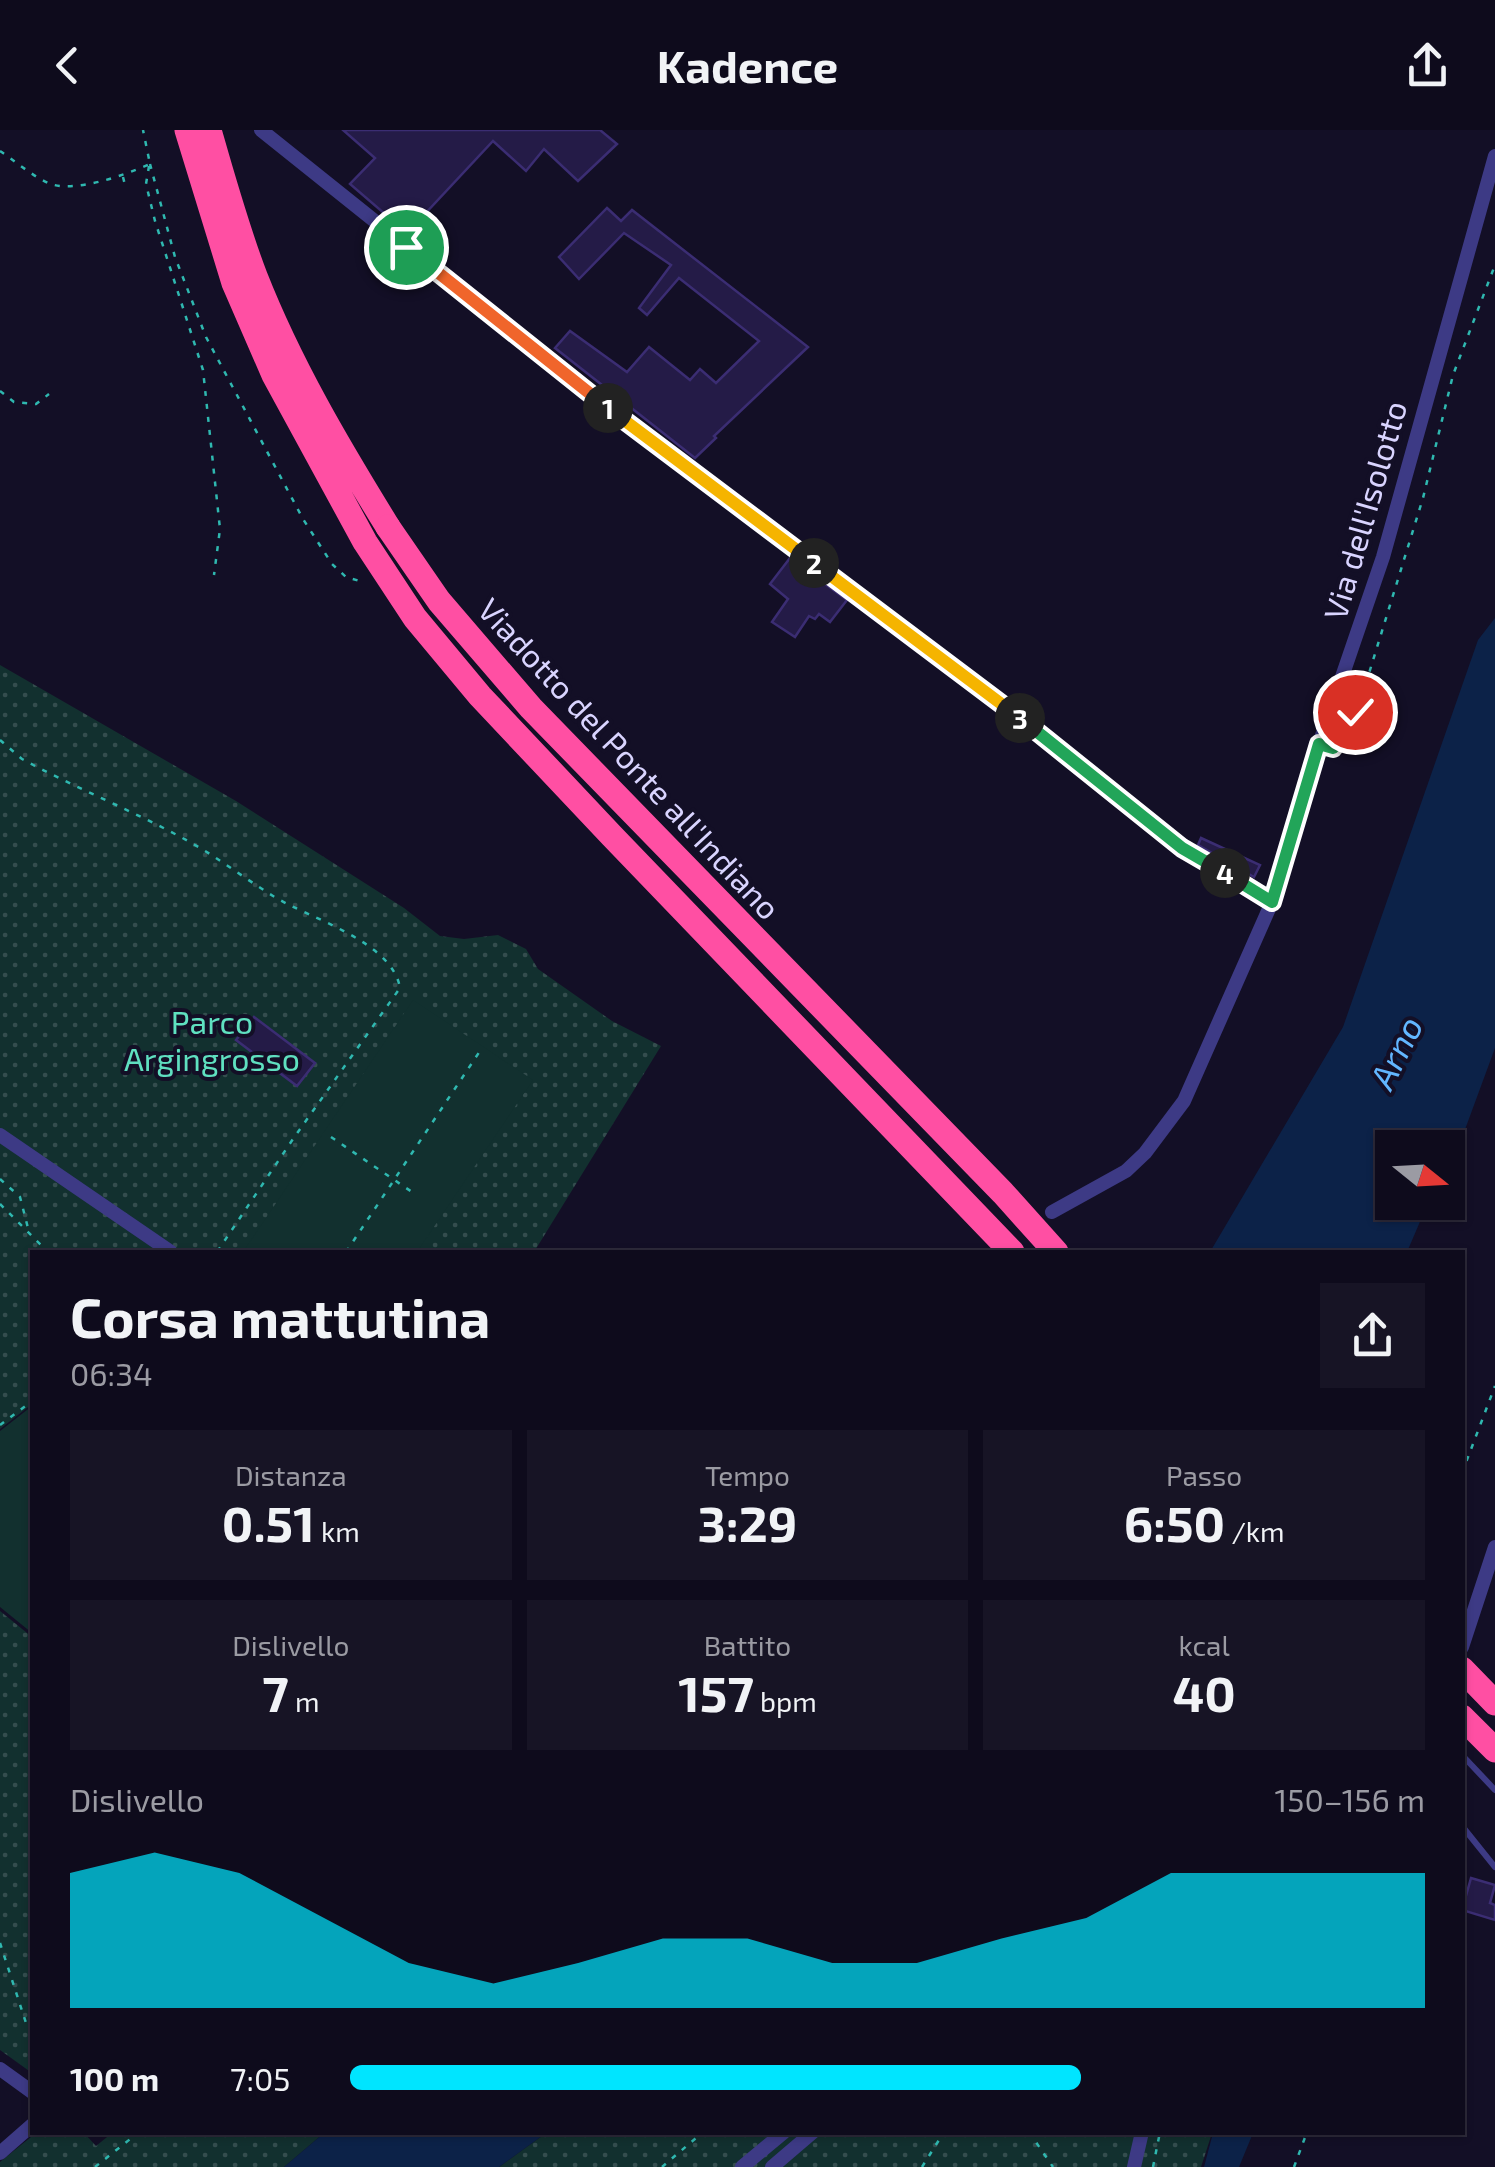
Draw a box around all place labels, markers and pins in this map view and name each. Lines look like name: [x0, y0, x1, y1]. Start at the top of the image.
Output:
pin: [364, 205, 449, 290]
pin: 1: [583, 383, 633, 433]
pin: 2: [789, 538, 839, 588]
pin: [1313, 670, 1398, 755]
pin: 3: [995, 693, 1045, 743]
pin: 4: [1200, 848, 1250, 898]

